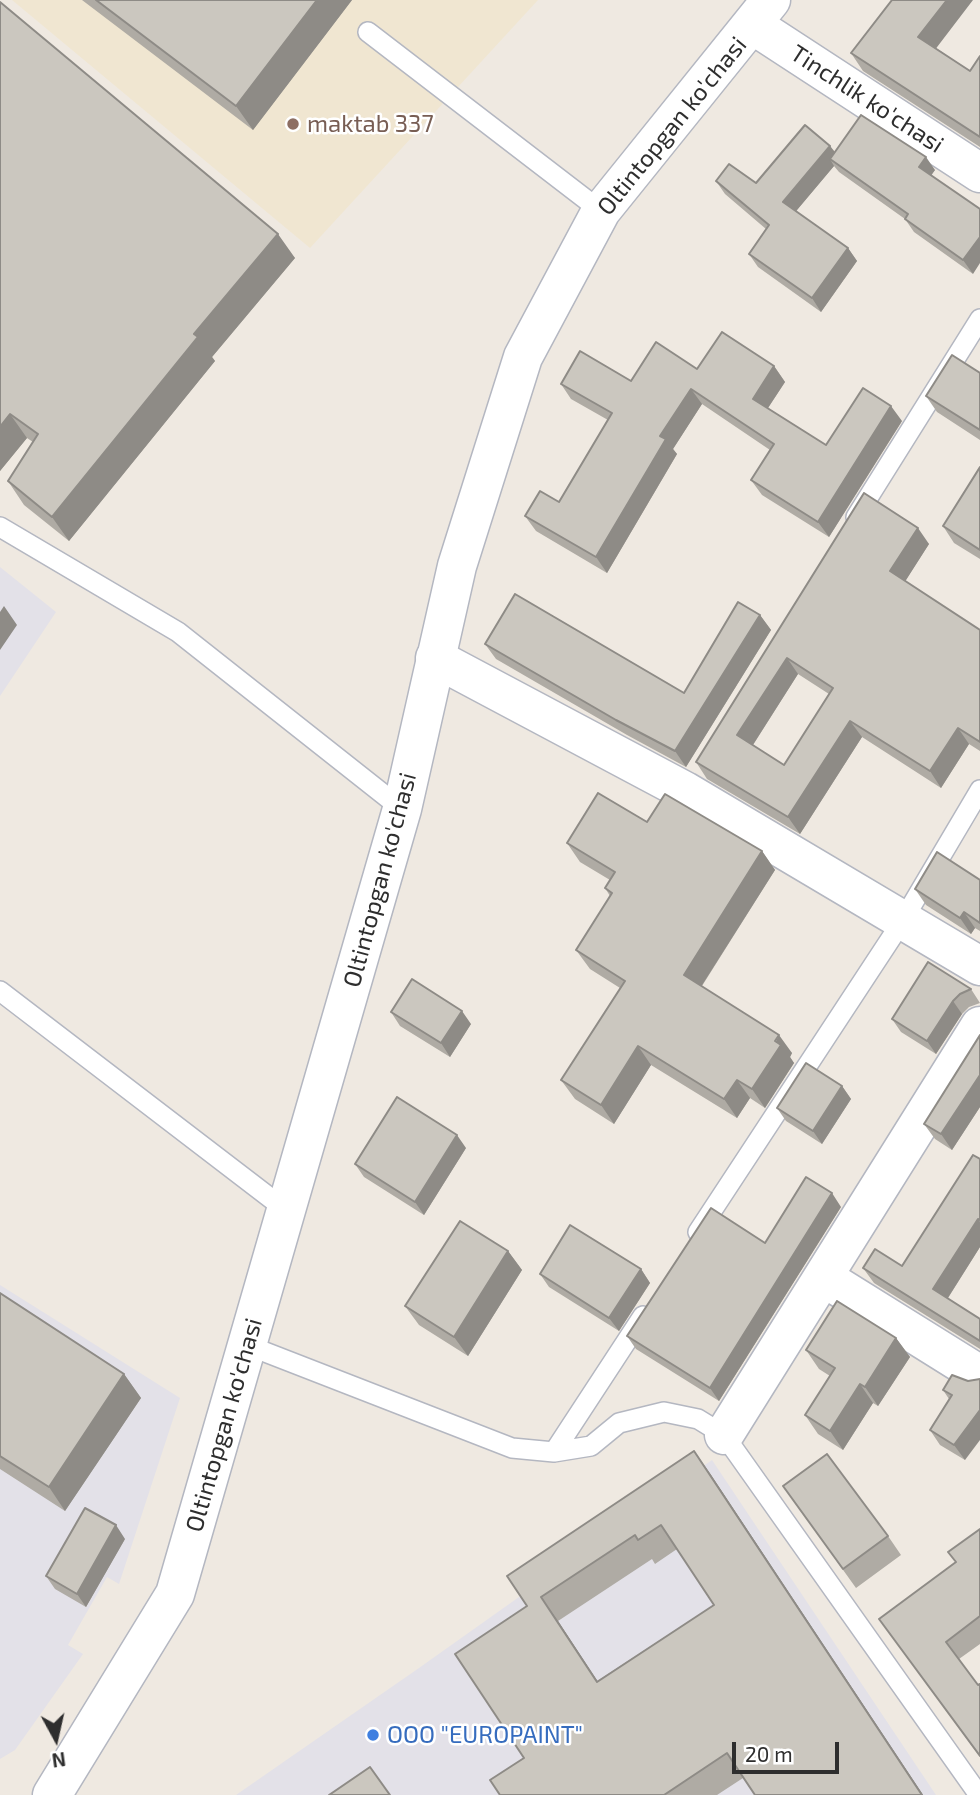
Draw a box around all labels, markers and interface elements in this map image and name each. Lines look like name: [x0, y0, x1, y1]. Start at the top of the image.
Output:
street label: Oltintopgan ko'chasi: [591, 31, 753, 221]
street label: Tinchlik ko'chasi: [785, 39, 949, 159]
place label: maktab 337: [307, 110, 434, 138]
marker: maktab 337: [285, 116, 301, 132]
street label: Oltintopgan ko'chasi: [337, 769, 423, 991]
street label: Oltintopgan ko'chasi: [180, 1315, 268, 1535]
north arrow: [21, 1704, 91, 1774]
place label: OOO "EUROPAINT": [387, 1721, 583, 1749]
marker: OOO "EUROPAINT": [365, 1727, 381, 1743]
scale bar: [735, 1728, 842, 1772]
text: 20 m: [745, 1741, 793, 1766]
text: N: [51, 1748, 67, 1773]

